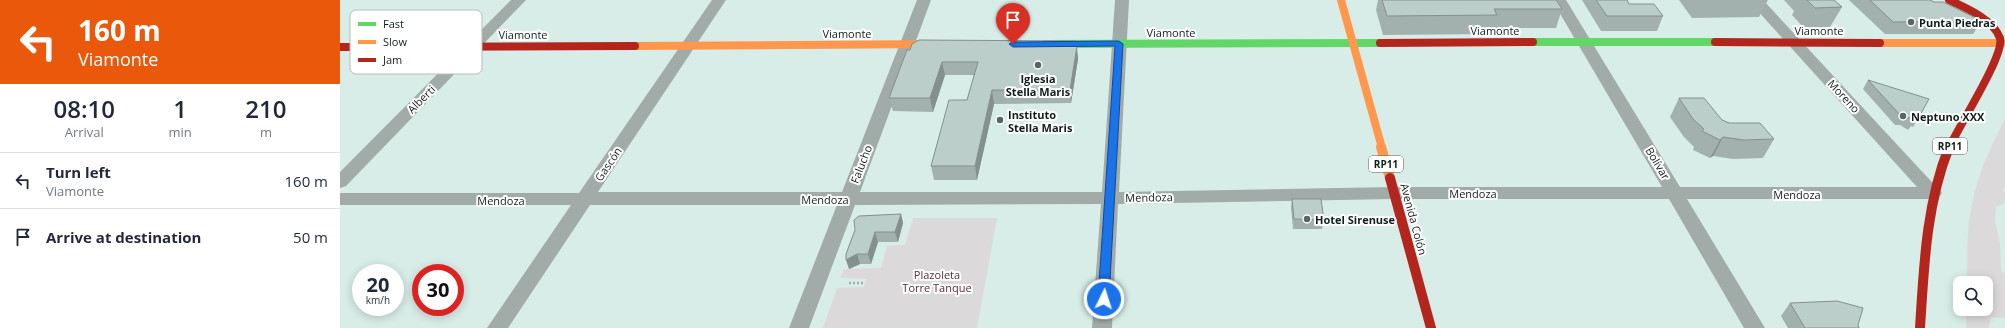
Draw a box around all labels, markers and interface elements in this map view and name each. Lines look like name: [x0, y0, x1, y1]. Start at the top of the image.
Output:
pin: [996, 3, 1030, 44]
icon: arrive: [1002, 9, 1024, 31]
legend: [350, 10, 482, 74]
text: 160 m: [78, 11, 161, 49]
place label: Punta Piedras: [1919, 15, 1996, 30]
icon: left: [12, 16, 64, 68]
text: Fast: [383, 16, 404, 31]
marker: Punta Piedras: [1906, 17, 1916, 27]
street label: Viamonte: [1470, 23, 1520, 38]
street label: Viamonte: [1794, 23, 1844, 38]
street label: Viamonte: [1146, 25, 1196, 40]
street label: Viamonte: [822, 26, 872, 41]
street label: Viamonte: [498, 27, 548, 42]
text: Slow: [383, 34, 407, 49]
text: Viamonte: [78, 47, 158, 71]
text: Jam: [382, 52, 402, 67]
marker: Iglesia Stella Maris: [1033, 60, 1043, 70]
place label: Iglesia Stella Maris: [1006, 71, 1071, 99]
street label: Moreno: [1825, 76, 1864, 116]
street label: Alberti: [404, 82, 438, 116]
text: 08:10: [54, 92, 115, 125]
text: 1: [173, 92, 187, 125]
text: 210: [245, 92, 286, 125]
place label: Instituto Stella Maris: [1008, 107, 1073, 135]
place label: Neptuno XXX: [1911, 109, 1985, 124]
marker: Neptuno XXX: [1898, 111, 1908, 121]
marker: Instituto Stella Maris: [995, 115, 1005, 125]
text: Arrival: [65, 123, 104, 141]
text: min: [169, 123, 192, 141]
text: m: [260, 123, 272, 141]
road number: RP11: [1933, 138, 1967, 154]
street label: Falucho: [847, 142, 875, 185]
street label: Gascón: [591, 144, 625, 184]
street label: Bolívar: [1642, 144, 1674, 182]
road number: RP11: [1369, 156, 1403, 172]
text: Turn left: [46, 162, 111, 182]
icon: left: [12, 170, 34, 192]
text: 160 m: [284, 171, 328, 191]
text: Viamonte: [46, 182, 104, 200]
street label: Avenida Colón: [1397, 182, 1431, 256]
street label: Mendoza: [1449, 186, 1497, 201]
street label: Mendoza: [1773, 187, 1821, 202]
street label: Mendoza: [1125, 189, 1173, 205]
street label: Mendoza: [801, 192, 849, 207]
street label: Mendoza: [477, 193, 525, 208]
place label: Hotel Sirenuse: [1315, 212, 1396, 227]
marker: Hotel Sirenuse: [1302, 214, 1312, 224]
icon: arrive: [12, 226, 34, 248]
text: Arrive at destination: [46, 227, 201, 247]
text: 50 m: [293, 227, 328, 247]
speed limit sign: 30: [412, 264, 464, 316]
park label: Plazoleta Torre Tanque: [902, 267, 972, 295]
text: 20: [367, 271, 389, 298]
map controls: [1953, 276, 1993, 316]
button: search: [1953, 276, 1993, 316]
position arrow: [1083, 278, 1125, 320]
text: km/h: [366, 293, 390, 307]

